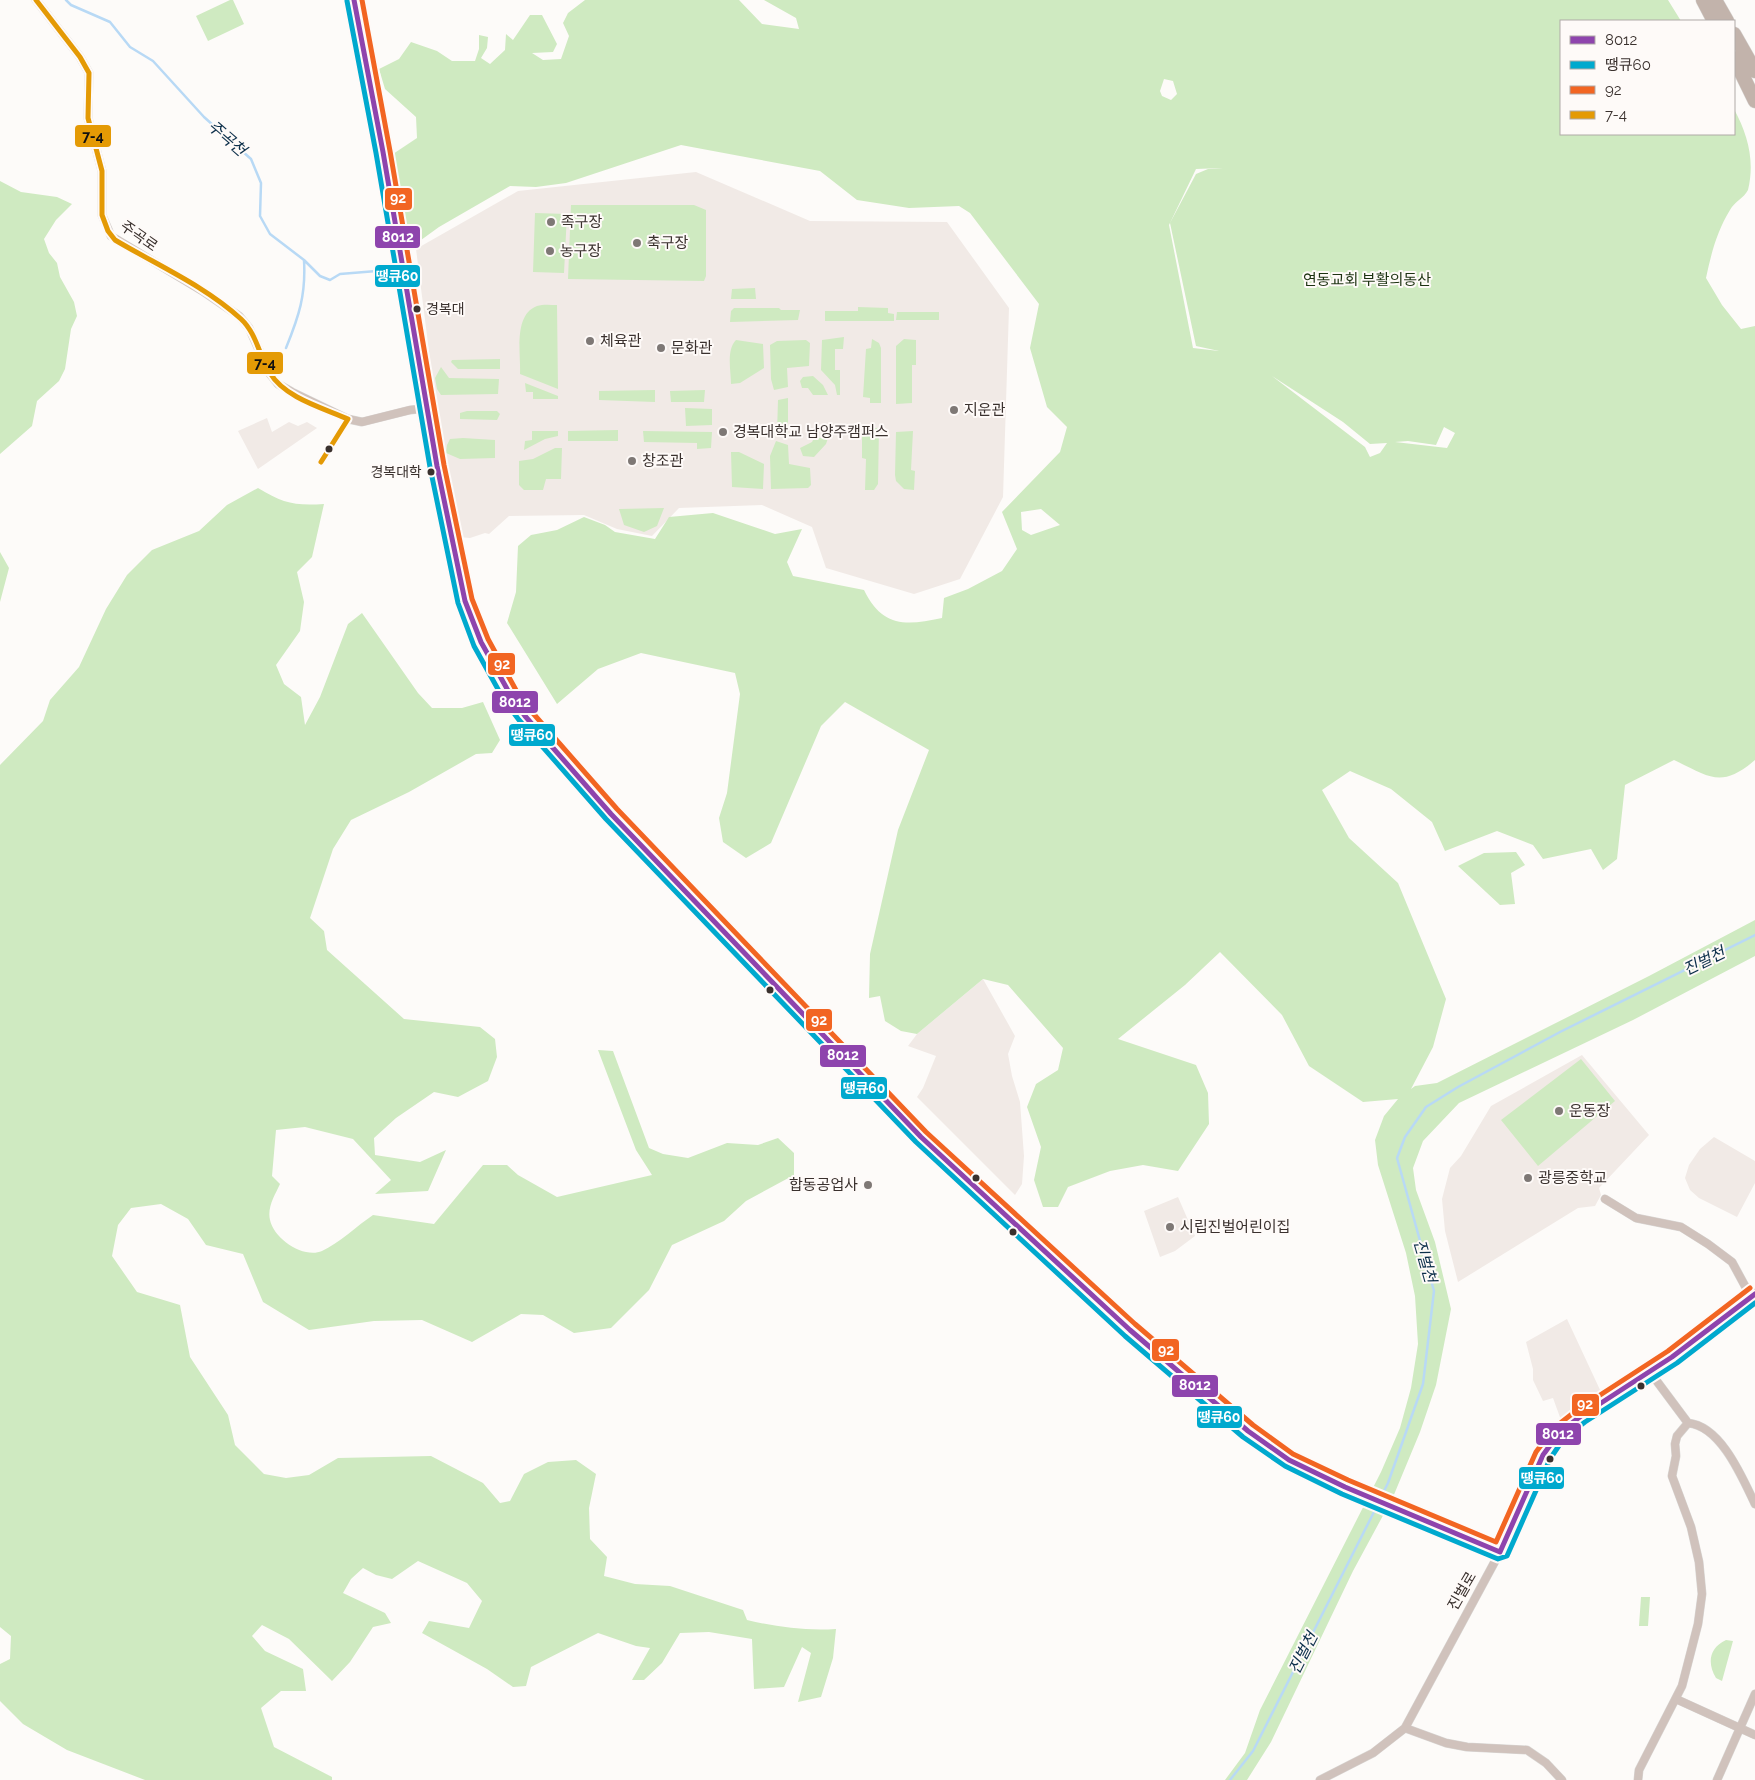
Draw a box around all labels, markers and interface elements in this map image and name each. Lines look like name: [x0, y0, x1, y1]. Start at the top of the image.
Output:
legend: [1560, 20, 1735, 135]
text: 8012: [1605, 31, 1637, 49]
text: 땡큐60: [1605, 56, 1651, 74]
text: 92: [1605, 81, 1622, 99]
text: 7-4: [1605, 106, 1627, 124]
water label: 주곡천: [204, 116, 252, 161]
line badge: 7-4: [74, 124, 112, 148]
text: 7-4: [82, 128, 104, 144]
line badge: 92: [384, 187, 413, 211]
text: 92: [390, 190, 406, 206]
place label: 족구장: [561, 213, 603, 231]
marker: 족구장: [545, 216, 557, 228]
street label: 주곡로: [117, 217, 161, 255]
line badge: 8012: [374, 225, 421, 249]
text: 8012: [382, 229, 414, 245]
place label: 축구장: [647, 234, 689, 252]
marker: 축구장: [631, 237, 643, 249]
place label: 농구장: [560, 242, 602, 260]
marker: 농구장: [544, 245, 556, 257]
line badge: 땡큐60: [374, 264, 421, 288]
text: 땡큐60: [376, 268, 418, 284]
park label: 연동교회 부활의동산: [1303, 271, 1431, 289]
place label: 경복대: [426, 301, 465, 317]
marker: 경복대: [412, 304, 422, 314]
place label: 체육관: [600, 332, 642, 350]
marker: 체육관: [584, 335, 596, 347]
place label: 문화관: [671, 339, 713, 357]
marker: 문화관: [655, 342, 667, 354]
line badge: 7-4: [246, 351, 284, 375]
text: 7-4: [254, 355, 276, 371]
place label: 지운관: [964, 401, 1006, 419]
marker: 지운관: [948, 404, 960, 416]
place label: 경복대학교 남양주캠퍼스: [733, 423, 889, 441]
marker: 경복대학교 남양주캠퍼스: [717, 426, 729, 438]
unlabelled marker: [324, 444, 334, 454]
place label: 창조관: [642, 452, 684, 470]
marker: 창조관: [626, 455, 638, 467]
place label: 경복대학: [370, 464, 422, 480]
marker: 경복대학: [426, 467, 436, 477]
line badge: 92: [487, 652, 516, 676]
text: 92: [494, 656, 510, 672]
line badge: 8012: [491, 690, 539, 714]
text: 8012: [499, 694, 531, 710]
line badge: 땡큐60: [508, 723, 556, 747]
text: 땡큐60: [511, 727, 553, 743]
water label: 진벌천: [1680, 942, 1730, 979]
unlabelled marker: [765, 985, 775, 995]
line badge: 92: [805, 1008, 833, 1032]
text: 92: [811, 1012, 827, 1028]
line badge: 8012: [819, 1044, 867, 1068]
text: 8012: [827, 1047, 859, 1063]
line badge: 땡큐60: [840, 1076, 888, 1100]
text: 땡큐60: [843, 1080, 885, 1096]
place label: 운동장: [1569, 1102, 1611, 1120]
marker: 운동장: [1553, 1105, 1565, 1117]
place label: 광릉중학교: [1538, 1169, 1607, 1187]
marker: 광릉중학교: [1522, 1172, 1534, 1184]
unlabelled marker: [971, 1173, 981, 1183]
place label: 합동공업사: [789, 1176, 858, 1194]
marker: 합동공업사: [862, 1179, 874, 1191]
place label: 시립진벌어린이집: [1180, 1218, 1290, 1236]
marker: 시립진벌어린이집: [1164, 1221, 1176, 1233]
unlabelled marker: [1008, 1227, 1018, 1237]
water label: 진벌천: [1410, 1237, 1441, 1287]
line badge: 92: [1151, 1338, 1180, 1362]
text: 92: [1158, 1342, 1174, 1358]
line badge: 8012: [1171, 1374, 1219, 1398]
text: 8012: [1179, 1377, 1211, 1393]
unlabelled marker: [1636, 1381, 1646, 1391]
line badge: 92: [1571, 1393, 1600, 1417]
text: 92: [1577, 1396, 1593, 1412]
line badge: 땡큐60: [1196, 1405, 1243, 1429]
text: 땡큐60: [1198, 1409, 1240, 1425]
line badge: 8012: [1535, 1422, 1582, 1446]
text: 8012: [1542, 1426, 1574, 1442]
unlabelled marker: [1545, 1454, 1555, 1464]
line badge: 땡큐60: [1518, 1466, 1565, 1490]
text: 땡큐60: [1521, 1470, 1563, 1486]
street label: 진벌로: [1444, 1569, 1480, 1613]
water label: 진벌천: [1285, 1627, 1323, 1677]

